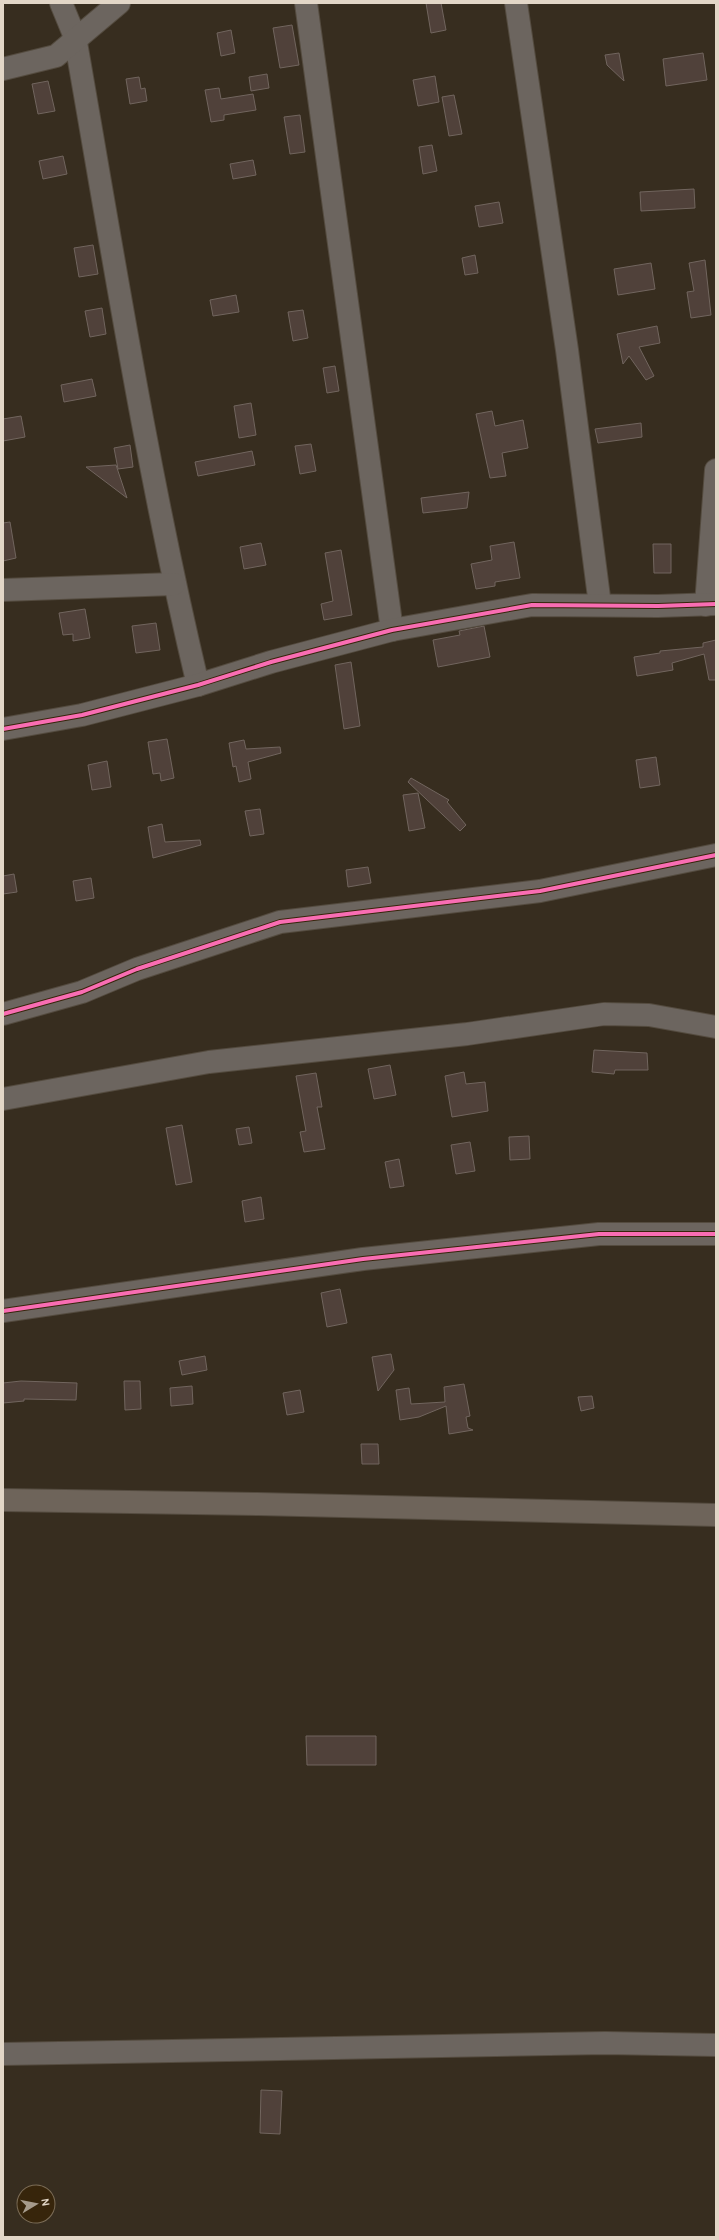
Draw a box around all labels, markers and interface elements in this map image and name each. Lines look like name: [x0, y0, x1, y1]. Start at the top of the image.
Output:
north arrow: [16, 2184, 56, 2224]
text: N: [38, 2197, 52, 2207]

